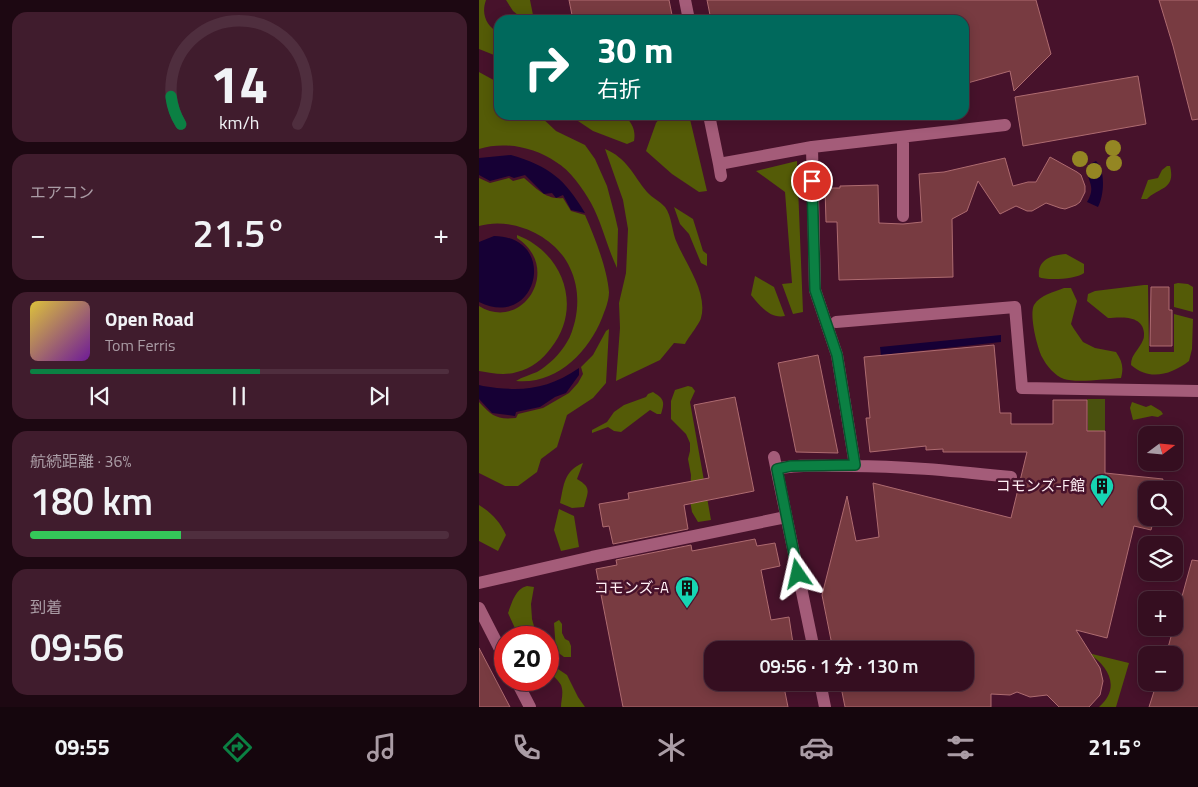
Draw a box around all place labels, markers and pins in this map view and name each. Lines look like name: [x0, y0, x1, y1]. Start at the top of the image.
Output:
pin: [791, 160, 833, 202]
building icon: コモンズ-F館: [1089, 473, 1115, 507]
place label: コモンズ-F館: [996, 474, 1085, 497]
building icon: コモンズ-A: [674, 575, 700, 609]
place label: コモンズ-A: [594, 576, 669, 599]

